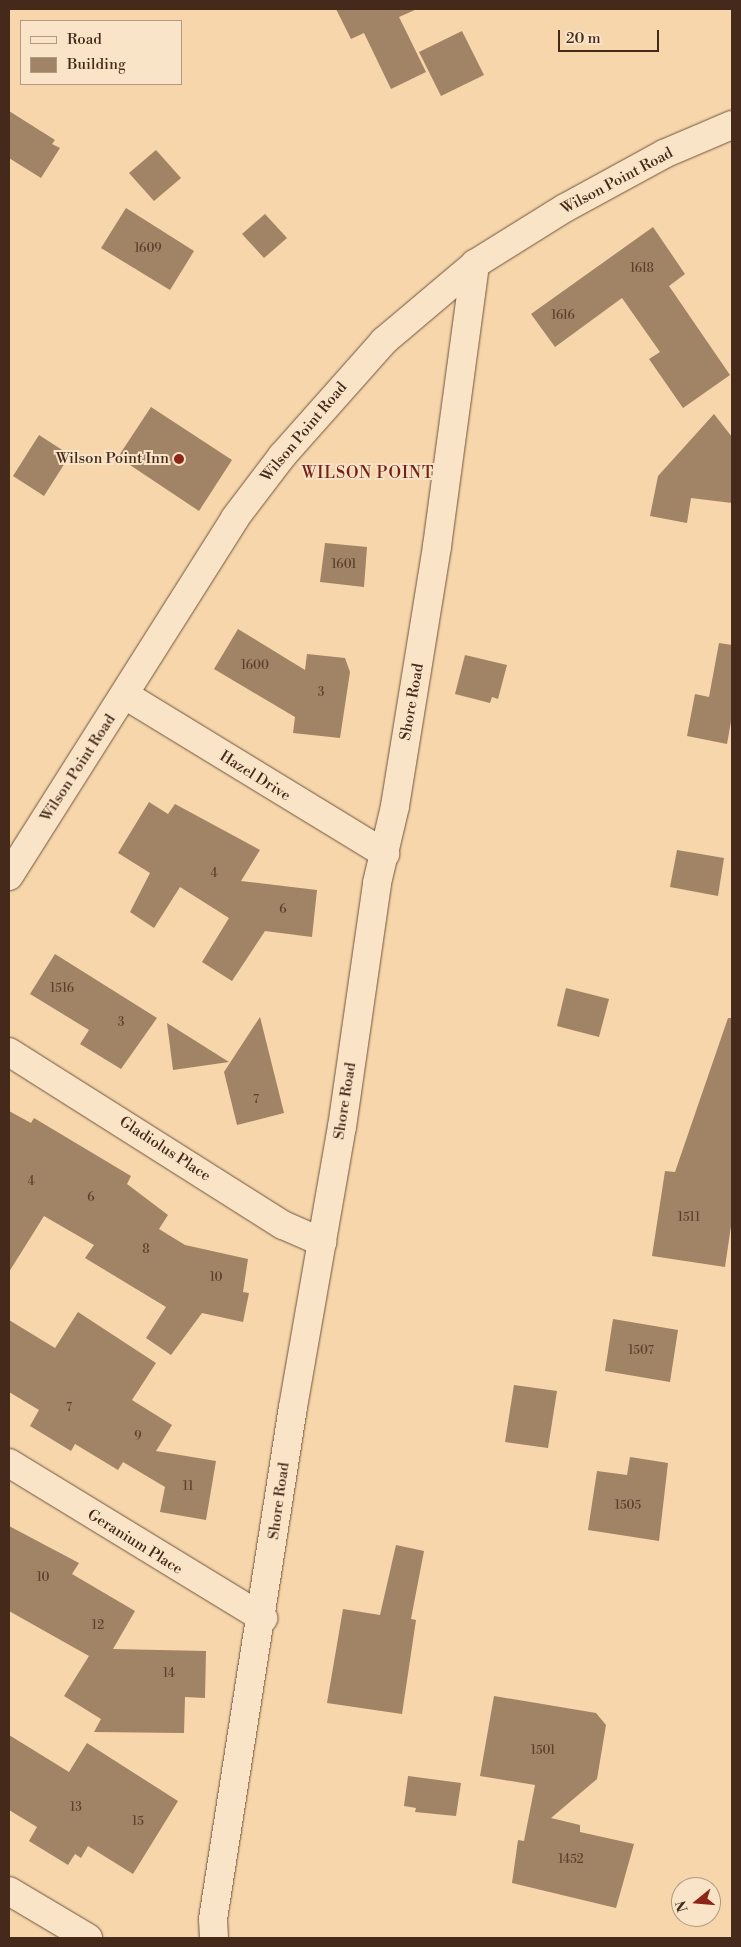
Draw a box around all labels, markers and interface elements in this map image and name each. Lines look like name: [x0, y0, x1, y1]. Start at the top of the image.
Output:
legend: [20, 20, 182, 85]
scale bar: [561, 20, 662, 52]
text: 20 m: [566, 29, 601, 48]
text: Road: [67, 30, 102, 49]
text: Building: [67, 55, 126, 74]
street label: Wilson Point Road: [558, 144, 676, 218]
house number: 1609: [134, 242, 162, 256]
house number: 1618: [630, 262, 654, 276]
house number: 1616: [551, 309, 575, 323]
street label: Wilson Point Road: [257, 379, 351, 485]
place label: Wilson Point Inn: [56, 450, 169, 468]
marker: Wilson Point Inn: [173, 453, 185, 465]
district label: WILSON POINT: [300, 463, 436, 483]
house number: 1601: [332, 558, 356, 572]
house number: 1600: [241, 659, 269, 673]
street label: Shore Road: [396, 662, 428, 742]
house number: 3: [318, 686, 324, 700]
street label: Wilson Point Road: [37, 711, 119, 825]
street label: Hazel Drive: [216, 747, 294, 805]
house number: 4: [210, 867, 218, 881]
house number: 6: [279, 903, 287, 917]
house number: 1516: [50, 982, 74, 996]
house number: 3: [118, 1016, 124, 1030]
street label: Shore Road: [330, 1061, 360, 1141]
house number: 7: [253, 1093, 259, 1107]
street label: Gladiolus Place: [116, 1113, 214, 1185]
house number: 4: [27, 1175, 35, 1189]
house number: 6: [87, 1191, 95, 1205]
house number: 1511: [678, 1211, 700, 1225]
house number: 8: [142, 1243, 150, 1257]
house number: 10: [210, 1271, 222, 1285]
house number: 1507: [628, 1344, 654, 1358]
house number: 7: [66, 1401, 72, 1415]
house number: 9: [134, 1430, 142, 1444]
street label: Shore Road: [265, 1461, 293, 1541]
house number: 11: [183, 1480, 193, 1494]
house number: 1505: [615, 1499, 641, 1513]
street label: Geranium Place: [84, 1506, 186, 1578]
house number: 10: [37, 1571, 49, 1585]
house number: 12: [92, 1619, 104, 1633]
house number: 14: [163, 1667, 175, 1681]
house number: 1501: [531, 1744, 555, 1758]
house number: 13: [70, 1801, 82, 1815]
house number: 15: [132, 1815, 144, 1829]
house number: 1452: [558, 1853, 584, 1867]
north arrow: [671, 1877, 721, 1927]
text: N: [672, 1898, 693, 1914]

